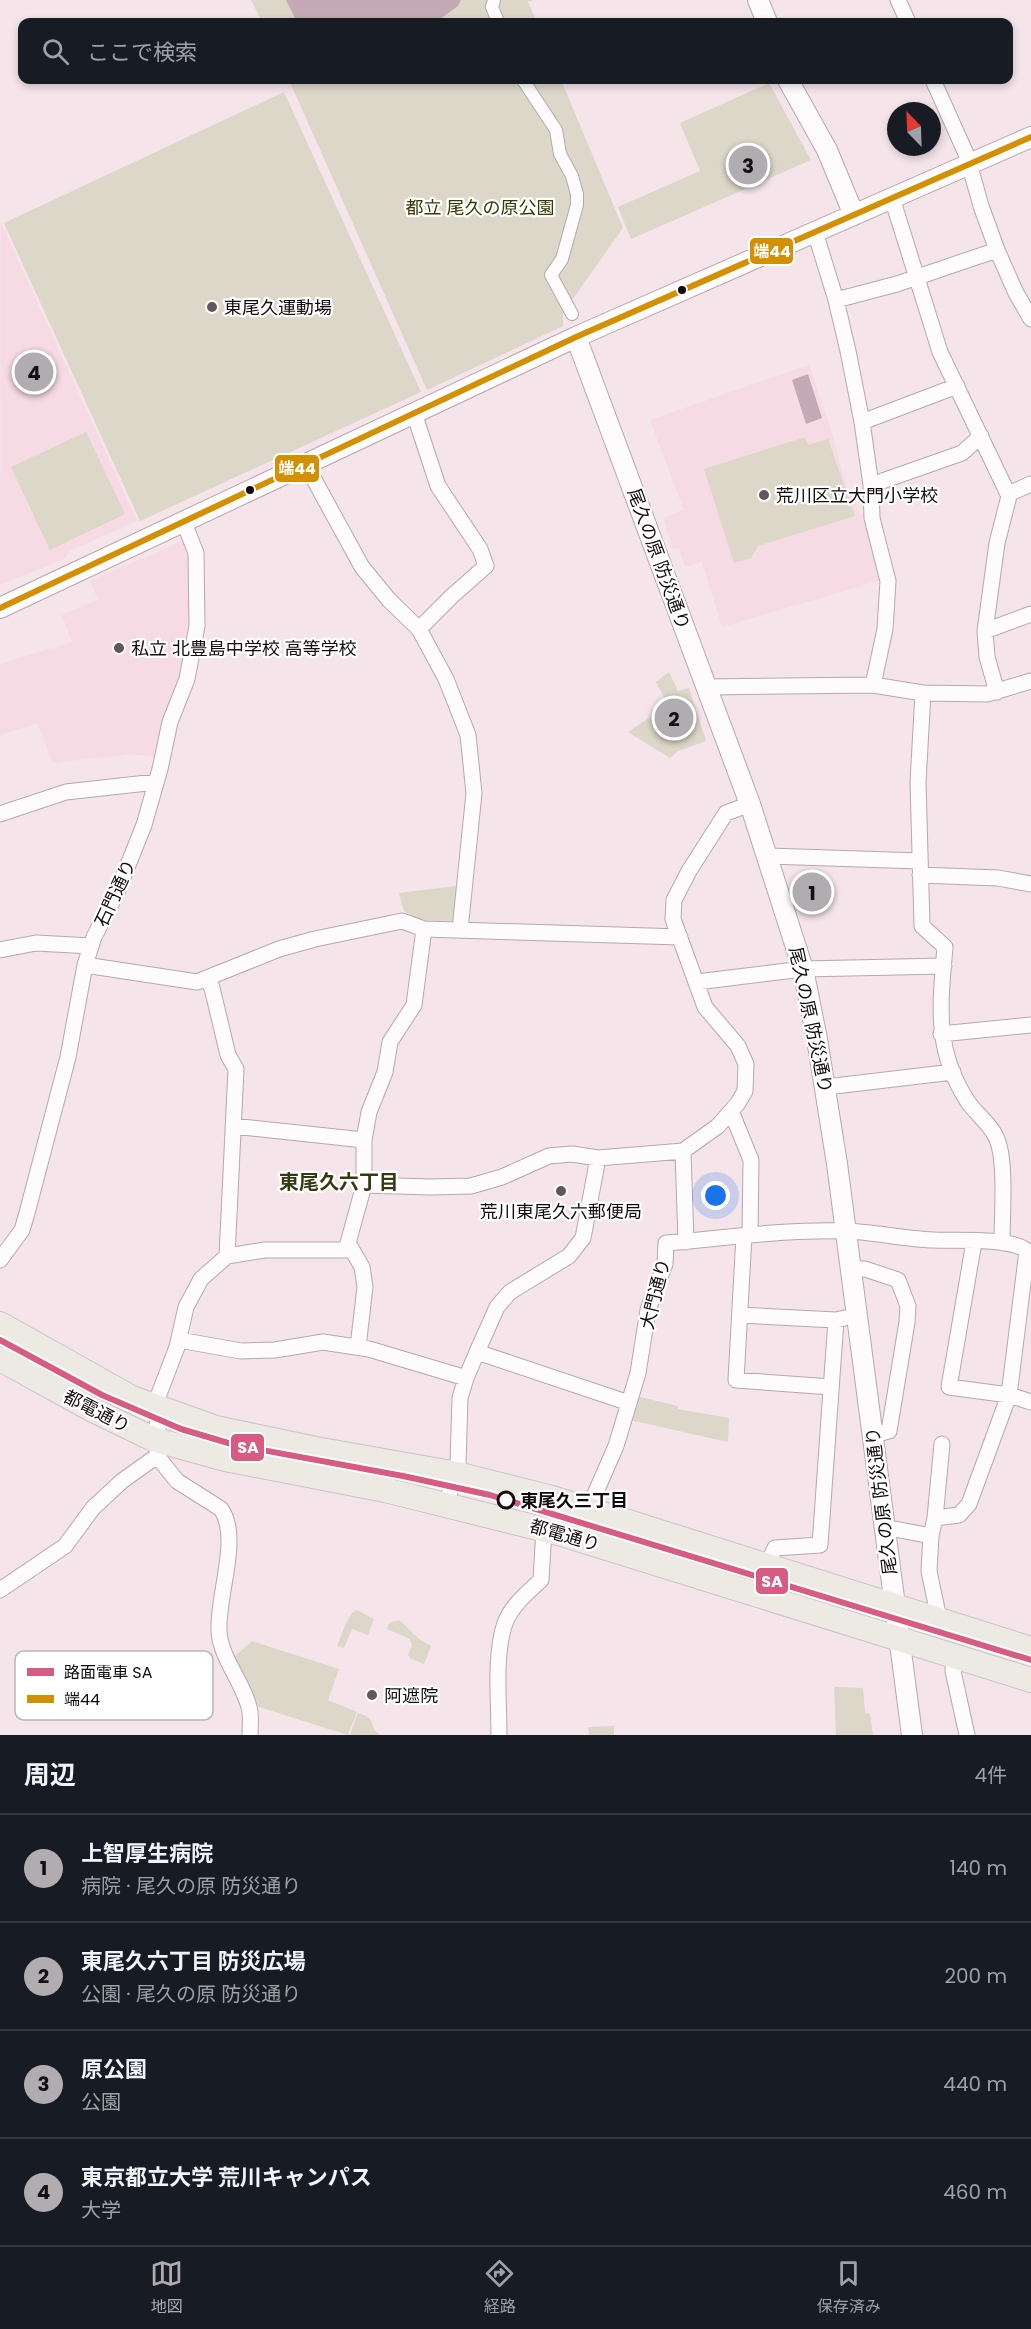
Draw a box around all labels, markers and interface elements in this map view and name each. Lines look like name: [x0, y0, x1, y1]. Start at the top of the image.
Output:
search box: [18, 18, 1013, 84]
icon: search: [39, 35, 72, 68]
text: ここで検索: [87, 37, 197, 68]
north arrow: [887, 102, 941, 156]
pin: 3: [728, 142, 768, 188]
park label: 都立 尾久の原公園: [406, 195, 554, 220]
line badge: 端44: [749, 237, 794, 265]
text: 端44: [753, 240, 791, 263]
unlabelled marker: [676, 284, 688, 296]
place label: 東尾久運動場: [224, 295, 332, 320]
marker: 東尾久運動場: [205, 300, 219, 314]
pin: 4: [15, 350, 54, 394]
line badge: 端44: [274, 454, 320, 483]
text: 端44: [278, 457, 316, 480]
place label: 荒川区立大門小学校: [776, 483, 938, 508]
unlabelled marker: [244, 484, 256, 496]
street label: 尾久の原 防災通り: [622, 485, 696, 633]
marker: 荒川区立大門小学校: [757, 488, 771, 502]
place label: 私立 北豊島中学校 高等学校: [131, 636, 357, 661]
marker: 私立 北豊島中学校 高等学校: [112, 641, 126, 655]
pin: 2: [654, 696, 694, 740]
street label: 石門通り: [88, 855, 142, 931]
pin: 1: [792, 870, 832, 914]
street label: 尾久の原 防災通り: [783, 945, 839, 1095]
district label: 東尾久六丁目: [279, 1168, 399, 1196]
your location: [701, 1181, 730, 1210]
marker: 荒川東尾久六郵便局: [554, 1184, 568, 1198]
place label: 荒川東尾久六郵便局: [480, 1199, 642, 1224]
street label: 大門通り: [634, 1256, 676, 1332]
street label: 都電通り: [59, 1384, 135, 1438]
street label: 尾久の原 防災通り: [860, 1426, 902, 1576]
line badge: SA: [230, 1433, 265, 1462]
text: SA: [237, 1436, 259, 1459]
place label: 東尾久三丁目: [520, 1488, 628, 1513]
marker: 東尾久三丁目: [497, 1491, 515, 1509]
street label: 都電通り: [527, 1513, 603, 1557]
line badge: SA: [755, 1567, 789, 1595]
text: SA: [761, 1570, 783, 1593]
legend: [15, 1651, 213, 1720]
text: 路面電車 SA: [64, 1661, 153, 1684]
place label: 阿遮院: [384, 1683, 438, 1708]
text: 端44: [64, 1688, 100, 1711]
marker: 阿遮院: [365, 1688, 379, 1702]
text: 周辺: [24, 1757, 76, 1793]
text: 4件: [974, 1761, 1007, 1789]
text: 上智厚生病院: [81, 1838, 213, 1869]
text: 1: [40, 1854, 47, 1882]
text: 140 m: [950, 1854, 1007, 1882]
text: 病院 · 尾久の原 防災通り: [81, 1872, 301, 1900]
text: 東尾久六丁目 防災広場: [81, 1946, 306, 1977]
text: 2: [38, 1962, 49, 1990]
text: 200 m: [944, 1962, 1007, 1990]
text: 公園 · 尾久の原 防災通り: [81, 1980, 301, 2008]
text: 原公園: [81, 2054, 147, 2085]
text: 3: [37, 2070, 50, 2098]
text: 440 m: [943, 2070, 1007, 2098]
text: 公園: [81, 2088, 121, 2116]
text: 東京都立大学 荒川キャンパス: [81, 2162, 372, 2193]
text: 4: [37, 2178, 50, 2206]
text: 460 m: [943, 2178, 1007, 2206]
text: 大学: [81, 2196, 121, 2224]
tab: 地図: [150, 2257, 183, 2319]
tab: 経路: [483, 2257, 516, 2319]
tab: 保存済み: [817, 2257, 881, 2319]

